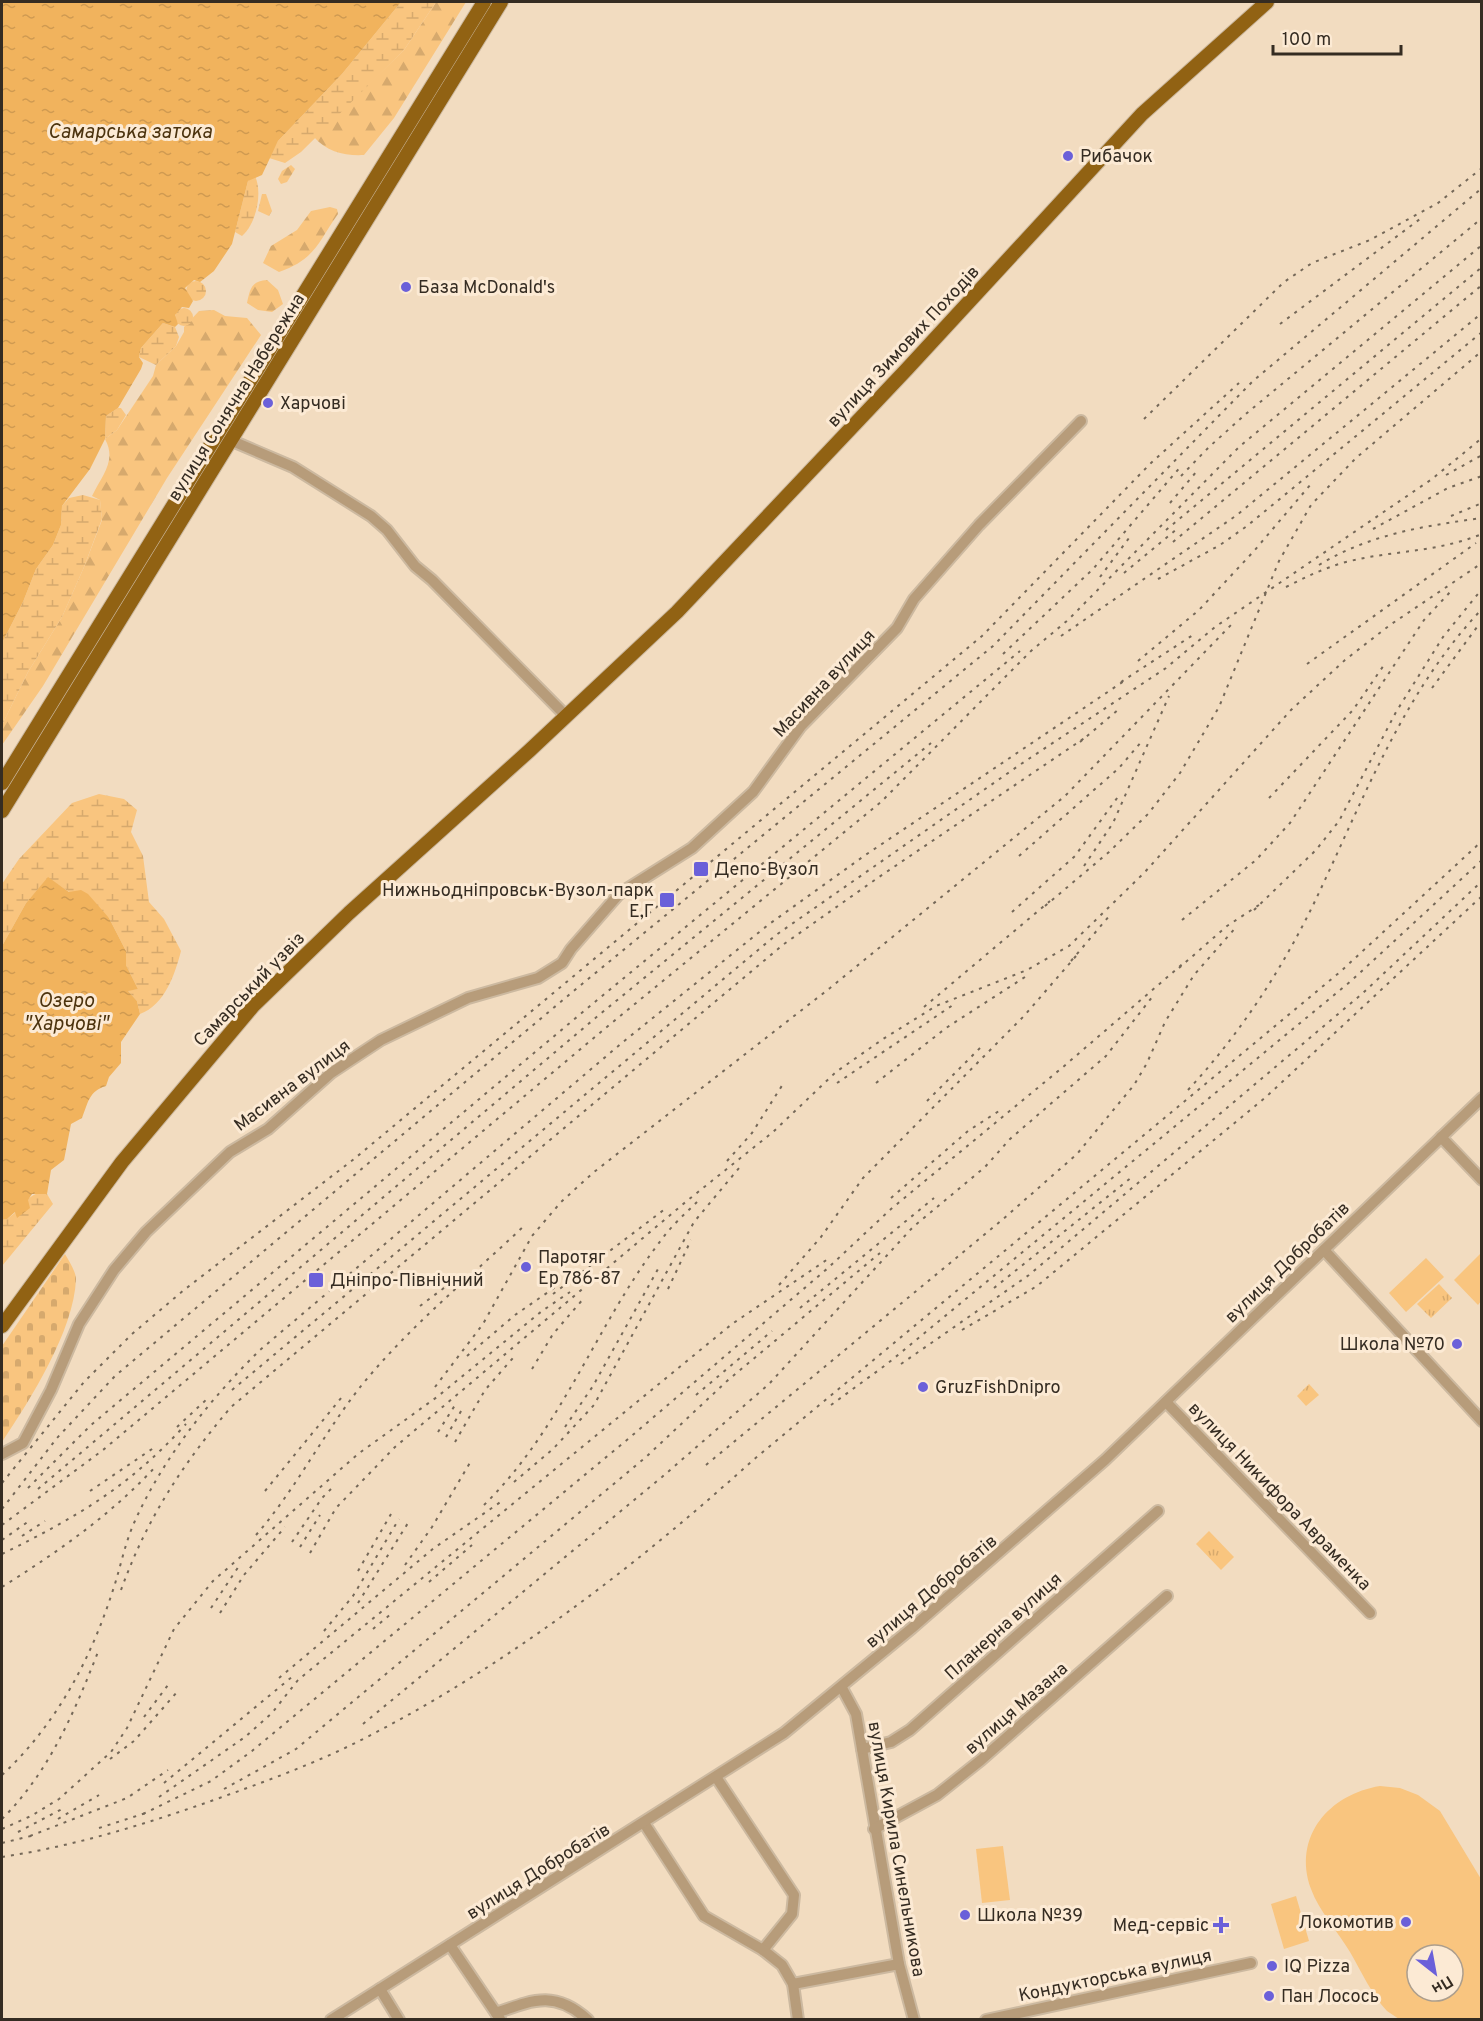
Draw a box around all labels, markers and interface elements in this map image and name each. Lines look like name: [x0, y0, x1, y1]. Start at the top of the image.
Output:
scale bar: [1273, 18, 1400, 56]
text: 100 m: [1282, 29, 1331, 52]
water label: Самарська затока: [48, 120, 213, 146]
place label: Рибачок: [1080, 146, 1153, 169]
marker: Рибачок: [1061, 149, 1075, 163]
street label: вулиця Зимових Походів: [823, 261, 985, 433]
place label: База McDonald's: [418, 277, 555, 300]
marker: База McDonald's: [399, 280, 413, 294]
street label: вулиця Сонячна Набережна: [164, 290, 311, 506]
place label: Харчові: [280, 393, 346, 416]
marker: Харчові: [261, 396, 275, 410]
street label: Масивна вулиця: [769, 625, 881, 743]
place label: Депо-Вузол: [714, 859, 819, 882]
marker: Депо-Вузол: [692, 860, 710, 878]
place label: Нижньодніпровськ-Вузол-парк Е,Г: [382, 880, 654, 924]
marker: Нижньодніпровськ-Вузол-парк Е,Г: [658, 891, 676, 909]
street label: Самарський узвіз: [189, 928, 311, 1052]
water label: Озеро "Харчові": [23, 989, 111, 1038]
street label: Масивна вулиця: [230, 1035, 356, 1137]
street label: вулиця Добробатів: [1221, 1197, 1355, 1329]
place label: Паротяг Ер 786-87: [538, 1247, 620, 1291]
marker: Паротяг Ер 786-87: [519, 1260, 533, 1274]
place label: Дніпро-Північний: [330, 1270, 484, 1293]
marker: Дніпро-Північний: [307, 1271, 325, 1289]
place label: Школа №70: [1340, 1334, 1445, 1357]
marker: Школа №70: [1450, 1337, 1464, 1351]
place label: GruzFishDnipro: [935, 1377, 1060, 1400]
marker: GruzFishDnipro: [916, 1380, 930, 1394]
street label: вулиця Никифора Авраменка: [1183, 1398, 1375, 1596]
street label: вулиця Добробатів: [861, 1530, 1003, 1654]
street label: Планерна вулиця: [940, 1568, 1068, 1686]
street label: вулиця Мазана: [961, 1658, 1073, 1760]
street label: вулиця Кирила Синельникова: [862, 1720, 929, 1979]
street label: вулиця Добробатів: [463, 1819, 615, 1926]
place label: Школа №39: [977, 1905, 1083, 1928]
marker: Школа №39: [958, 1908, 972, 1922]
place label: Локомотив: [1298, 1912, 1394, 1935]
place label: Мед-сервіс: [1113, 1915, 1209, 1938]
marker: Локомотив: [1399, 1915, 1413, 1929]
marker: Мед-сервіс: [1214, 1918, 1228, 1932]
north arrow: [1405, 1943, 1465, 2003]
street label: Кондукторська вулиця: [1017, 1945, 1214, 2008]
place label: IQ Pizza: [1284, 1956, 1350, 1979]
marker: IQ Pizza: [1265, 1959, 1279, 1973]
text: Пн: [1427, 1970, 1456, 1998]
place label: Пан Лосось: [1281, 1986, 1379, 2009]
marker: Пан Лосось: [1262, 1989, 1276, 2003]

